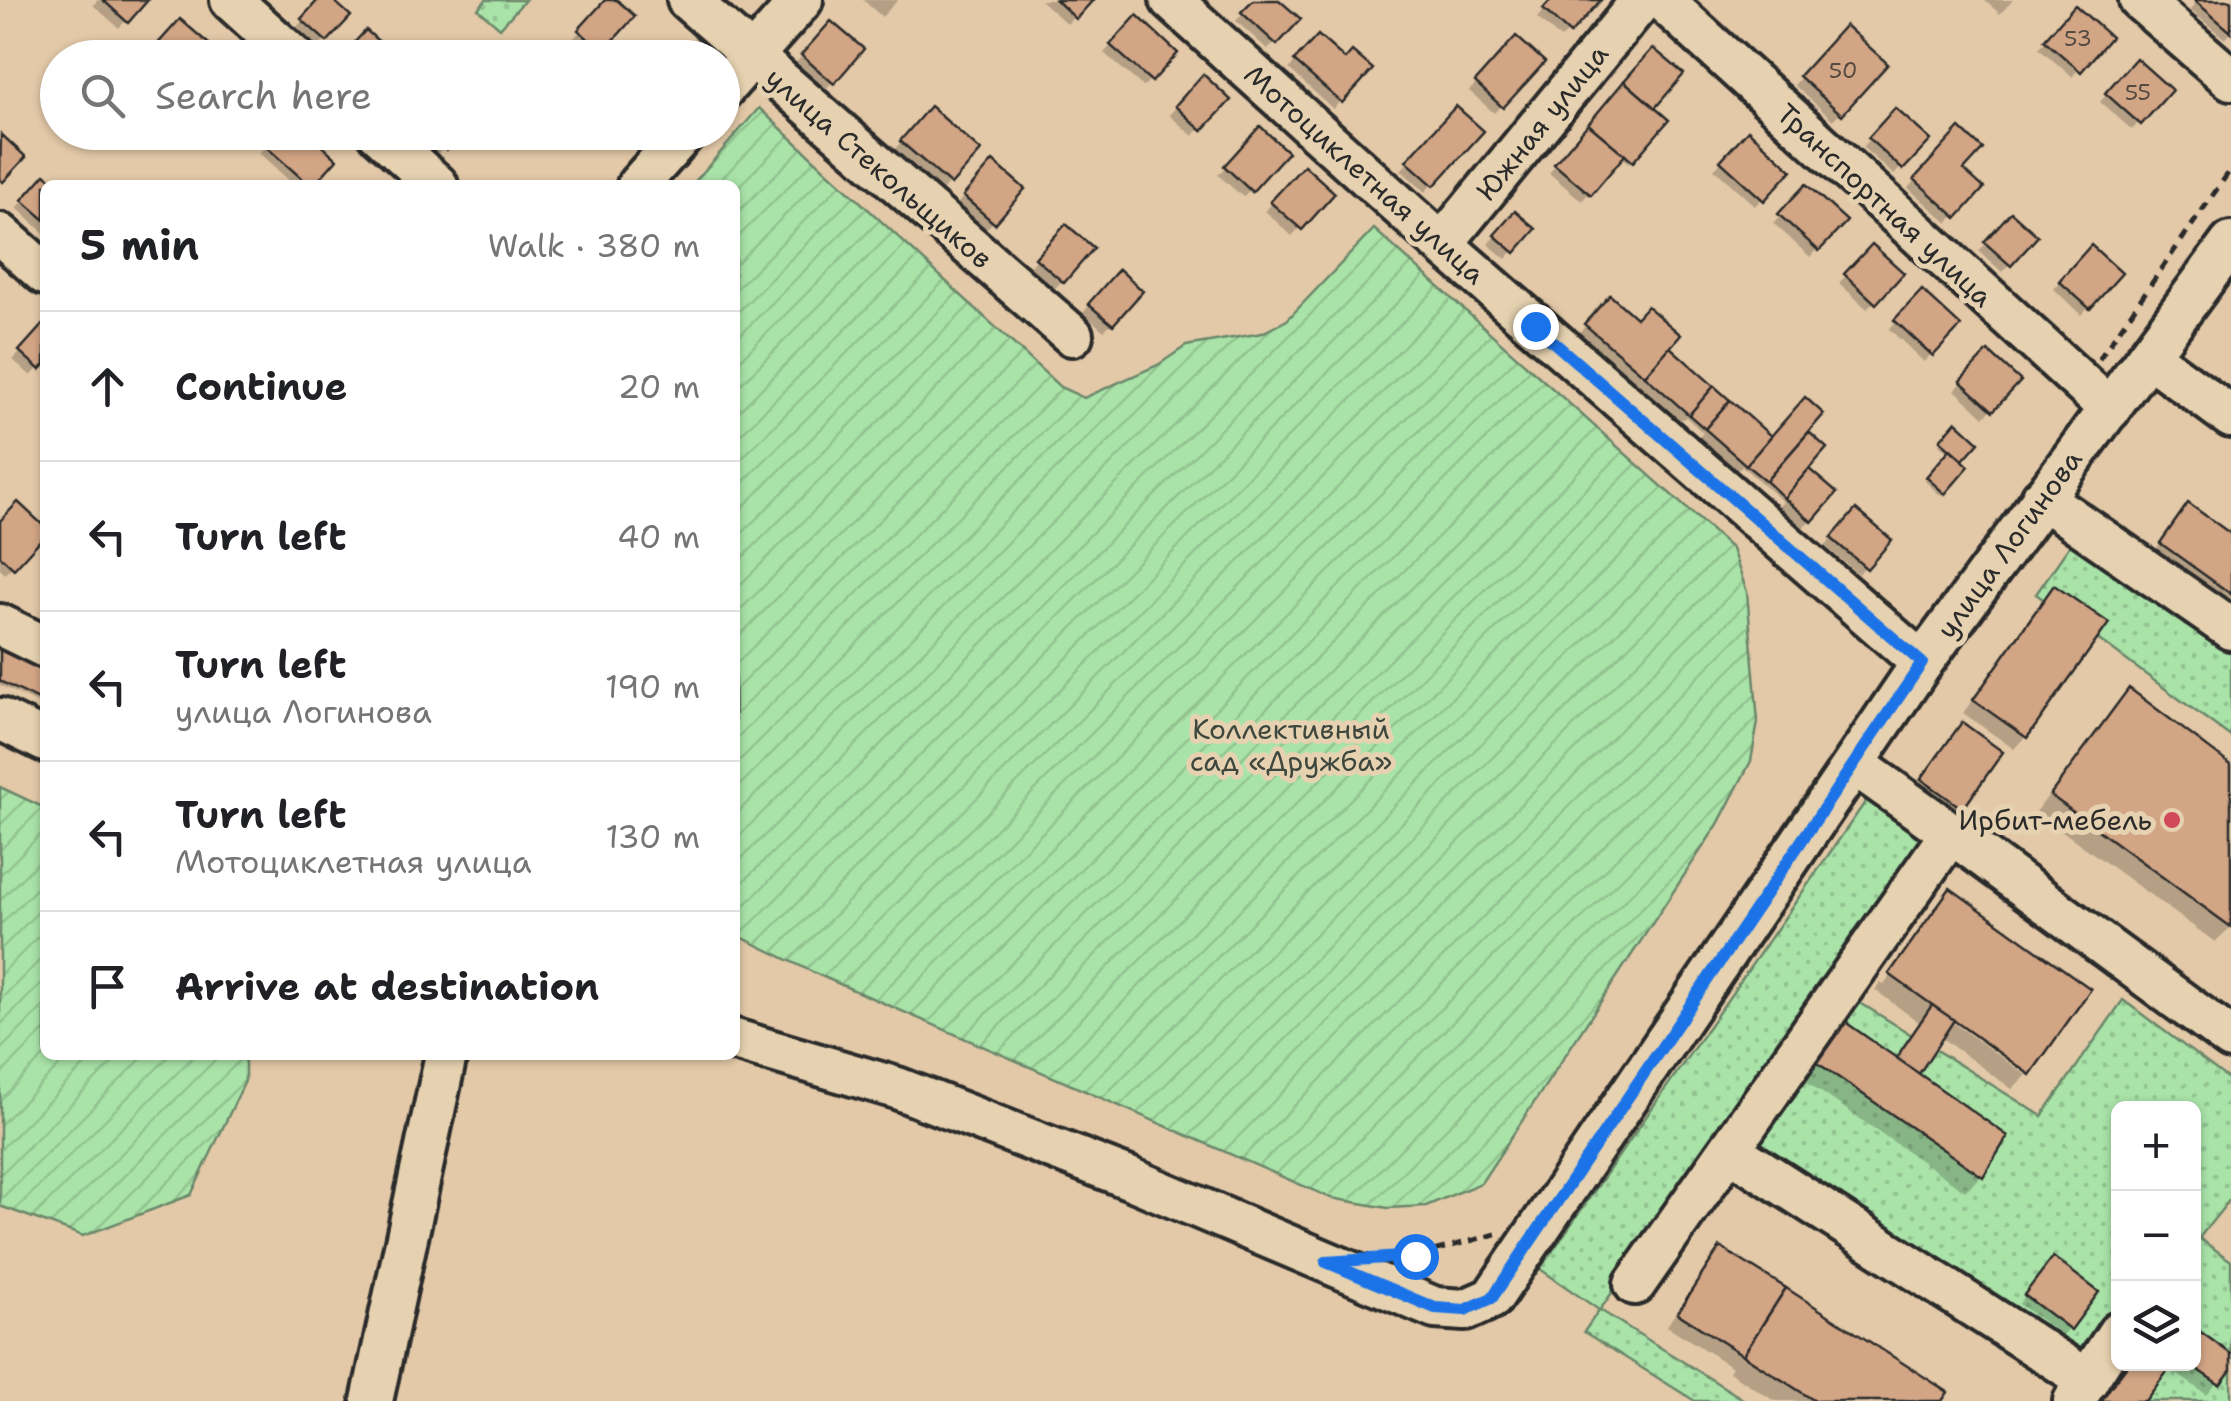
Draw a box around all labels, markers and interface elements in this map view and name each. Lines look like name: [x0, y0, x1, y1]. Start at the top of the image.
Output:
house number: 53: [2064, 24, 2092, 53]
street label: Южная улица: [1467, 36, 1617, 208]
search box: [40, 40, 740, 150]
street label: Мотоциклетная улица: [1236, 55, 1494, 293]
house number: 50: [1829, 56, 1857, 85]
street label: улица Стекольщиков: [758, 59, 1000, 277]
icon: search: [75, 68, 130, 123]
text: Search here: [155, 70, 372, 121]
house number: 55: [2125, 78, 2151, 107]
street label: Транспортная улица: [1769, 95, 2001, 315]
text: 5 min: [80, 217, 199, 273]
text: Walk · 380 m: [488, 224, 700, 267]
route end: [1513, 304, 1559, 350]
icon: ahead: [80, 359, 135, 414]
text: Continue: [175, 361, 347, 412]
text: 20 m: [618, 365, 700, 408]
street label: улица Логинова: [1928, 442, 2090, 646]
icon: left: [80, 509, 135, 564]
text: Turn left: [175, 511, 347, 562]
text: 40 m: [617, 515, 700, 558]
text: Turn left: [175, 639, 347, 690]
icon: left: [80, 659, 135, 714]
text: 190 m: [605, 665, 700, 708]
text: улица Логинова: [175, 690, 432, 733]
park label: Коллективный сад «Дружба»: [1190, 710, 1392, 780]
text: Turn left: [175, 789, 347, 840]
place label: Ирбит-мебель: [1958, 801, 2152, 839]
icon: left: [80, 809, 135, 864]
marker: Ирбит-мебель: [2161, 809, 2183, 831]
text: 130 m: [605, 815, 700, 858]
text: Мотоциклетная улица: [175, 840, 532, 883]
icon: arrive: [80, 959, 135, 1014]
text: Arrive at destination: [175, 961, 599, 1012]
map controls: [2111, 1101, 2201, 1371]
button: +: [2111, 1101, 2201, 1191]
button: −: [2111, 1191, 2201, 1281]
route start: [1393, 1234, 1439, 1280]
button: layers: [2111, 1281, 2201, 1371]

